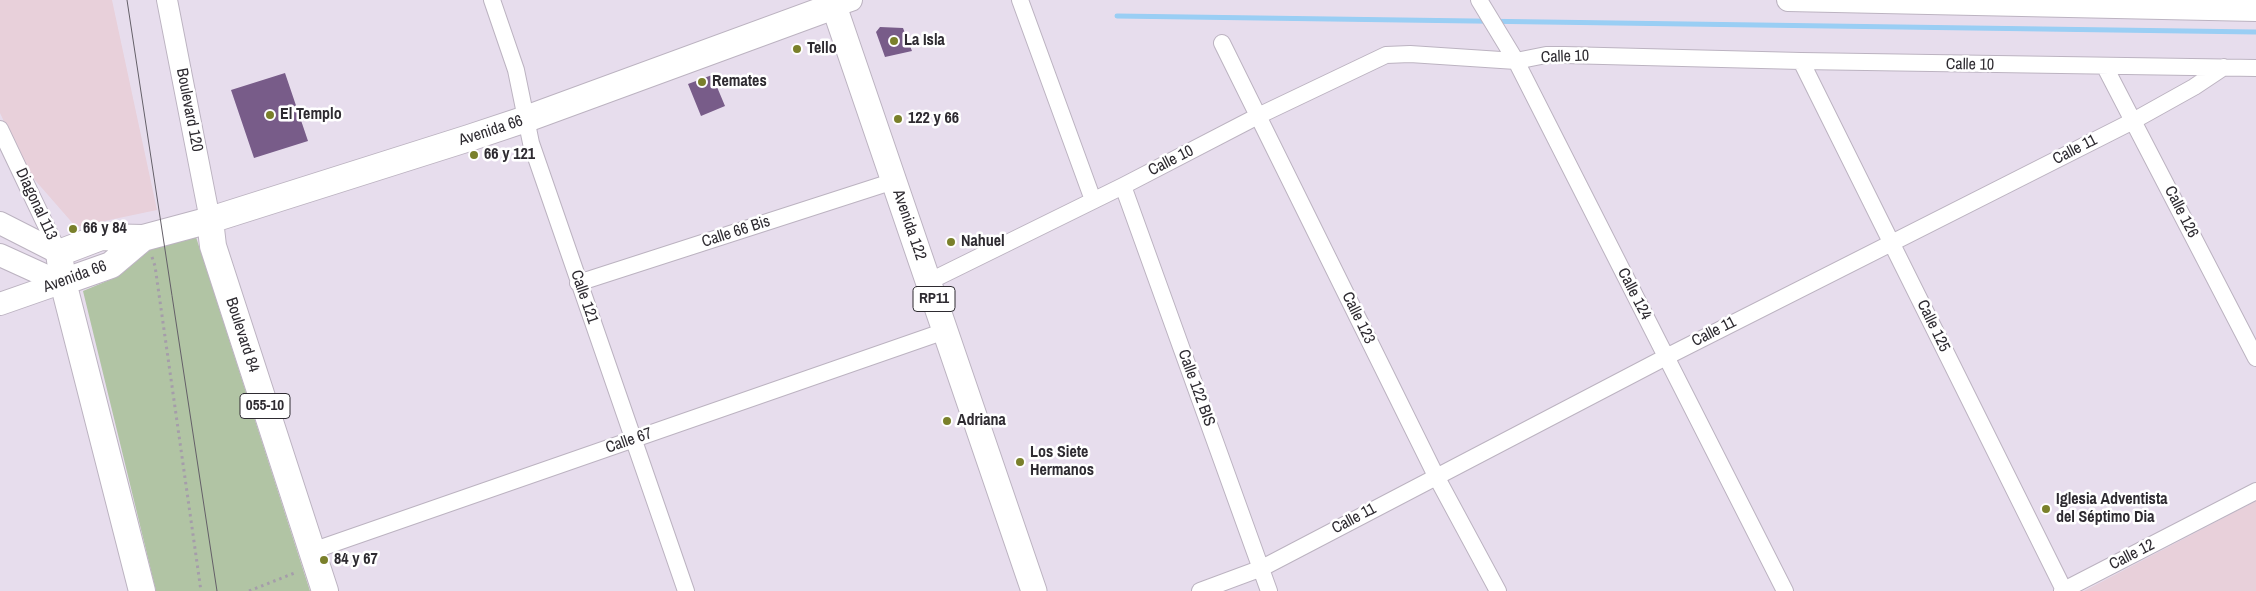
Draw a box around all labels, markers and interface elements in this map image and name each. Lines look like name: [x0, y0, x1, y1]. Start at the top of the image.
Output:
place label: La Isla: [904, 31, 945, 51]
marker: La Isla: [888, 35, 900, 47]
place label: Tello: [807, 39, 837, 59]
marker: Tello: [791, 43, 803, 55]
street label: Calle 10: [1541, 47, 1589, 67]
street label: Calle 10: [1946, 55, 1994, 75]
street label: Boulevard 120: [172, 67, 206, 153]
place label: Remates: [712, 72, 767, 92]
marker: Remates: [696, 76, 708, 88]
place label: El Templo: [280, 105, 342, 125]
marker: El Templo: [264, 109, 276, 121]
place label: 122 y 66: [908, 109, 959, 129]
street label: Avenida 66: [457, 112, 525, 150]
marker: 122 y 66: [892, 113, 904, 125]
street label: Calle 11: [2050, 131, 2100, 169]
street label: Calle 10: [1145, 142, 1197, 180]
place label: 66 y 121: [484, 145, 535, 165]
marker: 66 y 121: [468, 149, 480, 161]
street label: Diagonal 113: [11, 165, 61, 243]
street label: Calle 126: [2160, 183, 2202, 241]
street label: Avenida 122: [888, 187, 930, 263]
street label: Calle 66 Bis: [699, 212, 773, 252]
place label: 66 y 84: [83, 219, 127, 239]
marker: 66 y 84: [67, 223, 79, 235]
place label: Nahuel: [961, 232, 1005, 252]
marker: Nahuel: [945, 236, 957, 248]
street label: Avenida 66: [41, 257, 109, 297]
street label: Calle 124: [1613, 265, 1655, 323]
street label: Calle 121: [566, 268, 602, 326]
road number: RP11: [913, 286, 955, 312]
street label: Calle 123: [1337, 289, 1379, 347]
street label: Boulevard 84: [221, 295, 263, 375]
street label: Calle 125: [1912, 297, 1954, 355]
street label: Calle 11: [1689, 313, 1739, 351]
street label: Calle 122 BIS: [1173, 347, 1219, 429]
road number: 055-10: [240, 394, 290, 418]
place label: Adriana: [957, 411, 1006, 431]
marker: Adriana: [941, 415, 953, 427]
street label: Calle 67: [603, 424, 655, 458]
place label: Los Siete Hermanos: [1030, 443, 1094, 481]
marker: Los Siete Hermanos: [1014, 456, 1026, 468]
place label: Iglesia Adventista del Séptimo Dia: [2056, 490, 2168, 528]
street label: Calle 11: [1329, 499, 1379, 539]
marker: Iglesia Adventista del Séptimo Dia: [2040, 503, 2052, 515]
street label: Calle 12: [2106, 536, 2158, 574]
place label: 84 y 67: [334, 550, 378, 570]
marker: 84 y 67: [318, 554, 330, 566]

